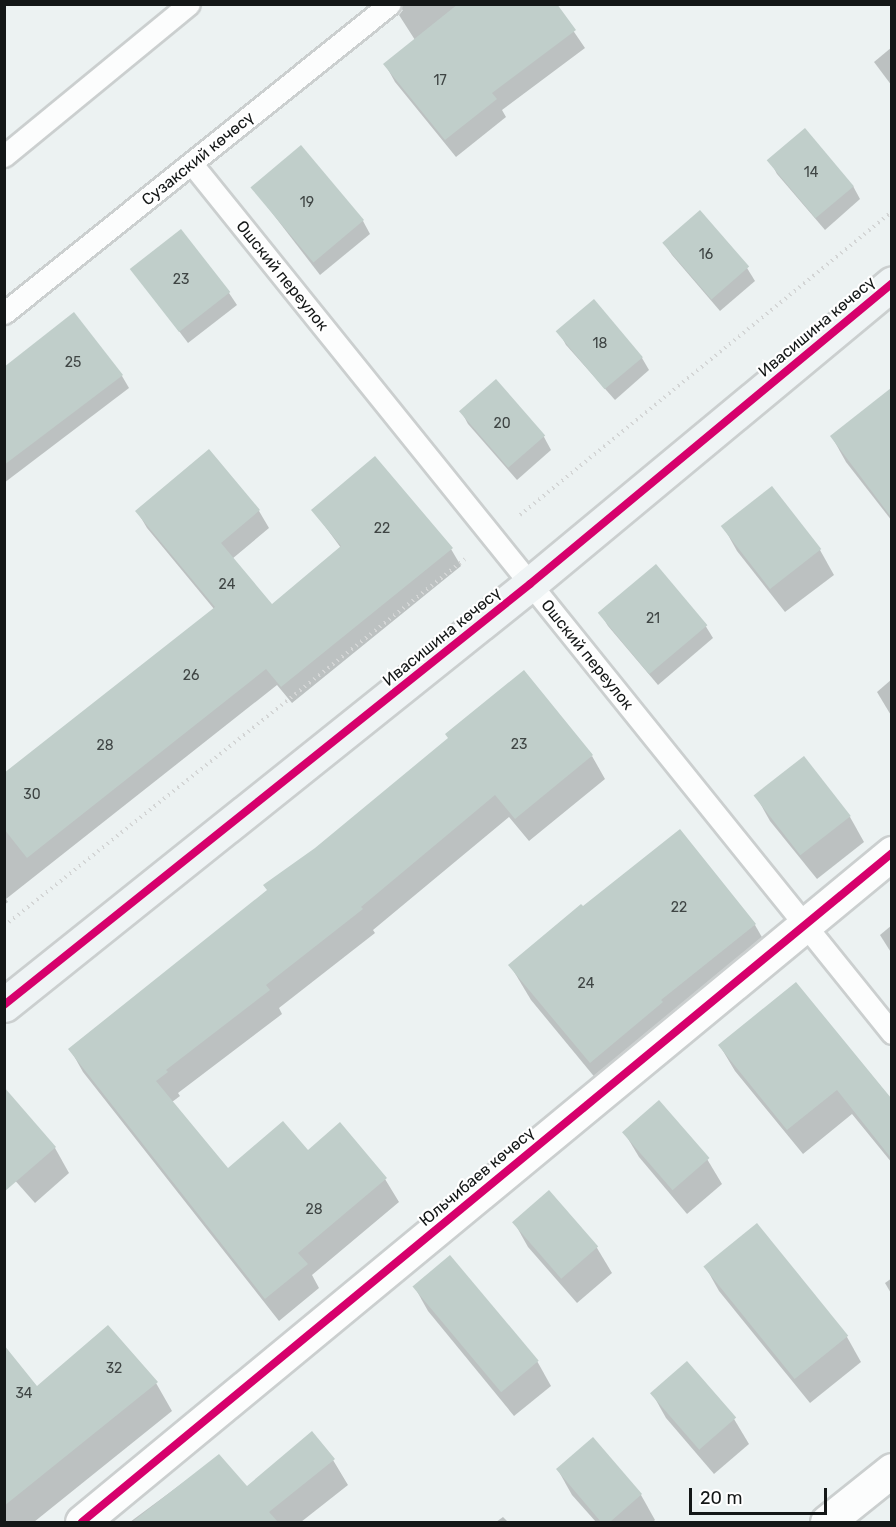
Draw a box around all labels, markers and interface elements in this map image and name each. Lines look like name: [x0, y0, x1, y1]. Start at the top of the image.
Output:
house number: 17: [433, 73, 447, 89]
street label: Сузакский көчөсү: [138, 108, 258, 210]
house number: 14: [804, 165, 818, 181]
house number: 19: [300, 195, 314, 211]
street label: Ошский переулок: [232, 217, 332, 335]
house number: 16: [699, 247, 713, 263]
house number: 23: [173, 272, 189, 288]
street label: Ивасишина көчөсү: [755, 273, 879, 381]
house number: 18: [593, 336, 607, 352]
house number: 25: [65, 355, 81, 371]
house number: 20: [493, 416, 511, 432]
house number: 22: [374, 521, 390, 537]
house number: 24: [219, 577, 235, 593]
street label: Ивасишина көчөсү: [379, 584, 505, 690]
street label: Ошский переулок: [537, 596, 637, 714]
house number: 21: [646, 611, 660, 627]
house number: 26: [183, 668, 199, 684]
house number: 23: [511, 737, 527, 753]
house number: 28: [96, 738, 114, 754]
house number: 30: [23, 787, 41, 803]
house number: 22: [671, 900, 687, 916]
house number: 24: [578, 976, 594, 992]
street label: Юльчибаев көчөсү: [416, 1123, 538, 1231]
house number: 28: [305, 1202, 323, 1218]
house number: 32: [106, 1361, 122, 1377]
house number: 34: [15, 1386, 33, 1402]
scale bar: [692, 1476, 830, 1514]
text: 20 m: [700, 1487, 742, 1509]

